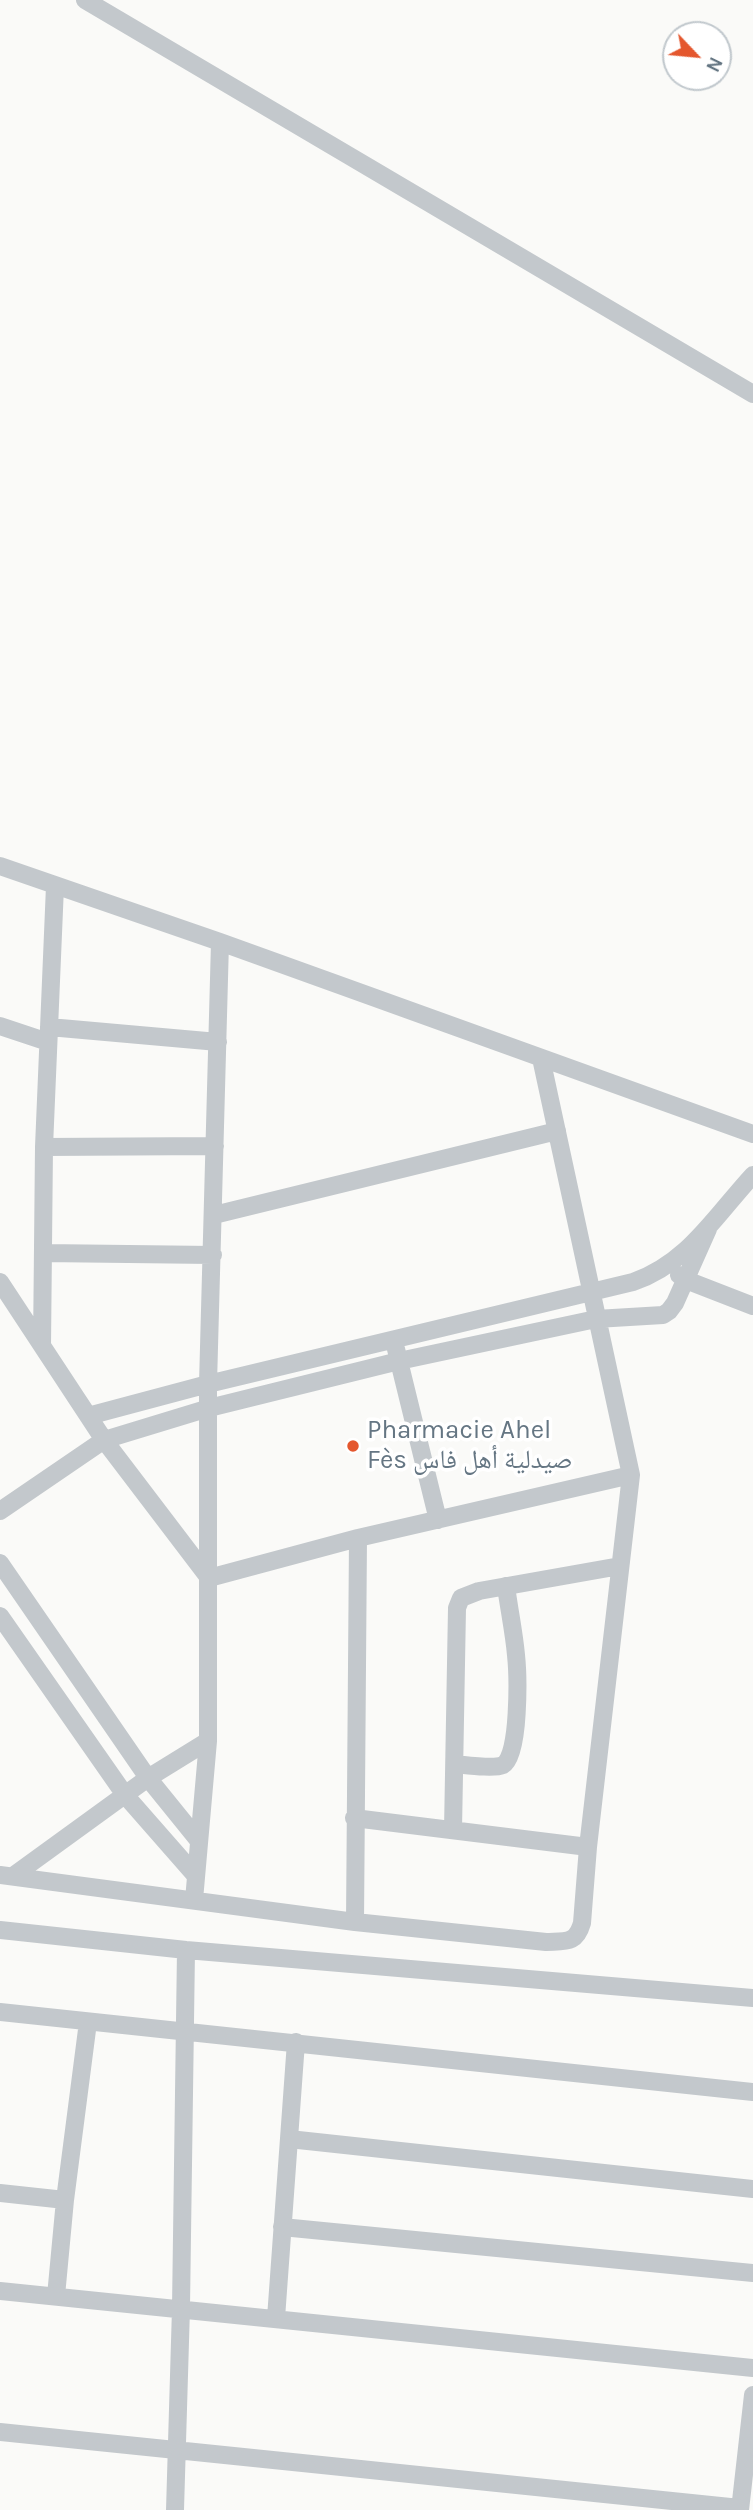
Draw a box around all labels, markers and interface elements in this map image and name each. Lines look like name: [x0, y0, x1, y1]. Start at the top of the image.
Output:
north arrow: [662, 21, 732, 91]
text: N: [701, 53, 727, 75]
place label: Pharmacie Ahel Fès صيدلية أهل فاس: [367, 1415, 573, 1476]
marker: Pharmacie Ahel Fès صيدلية أهل فاس: [345, 1438, 361, 1454]

